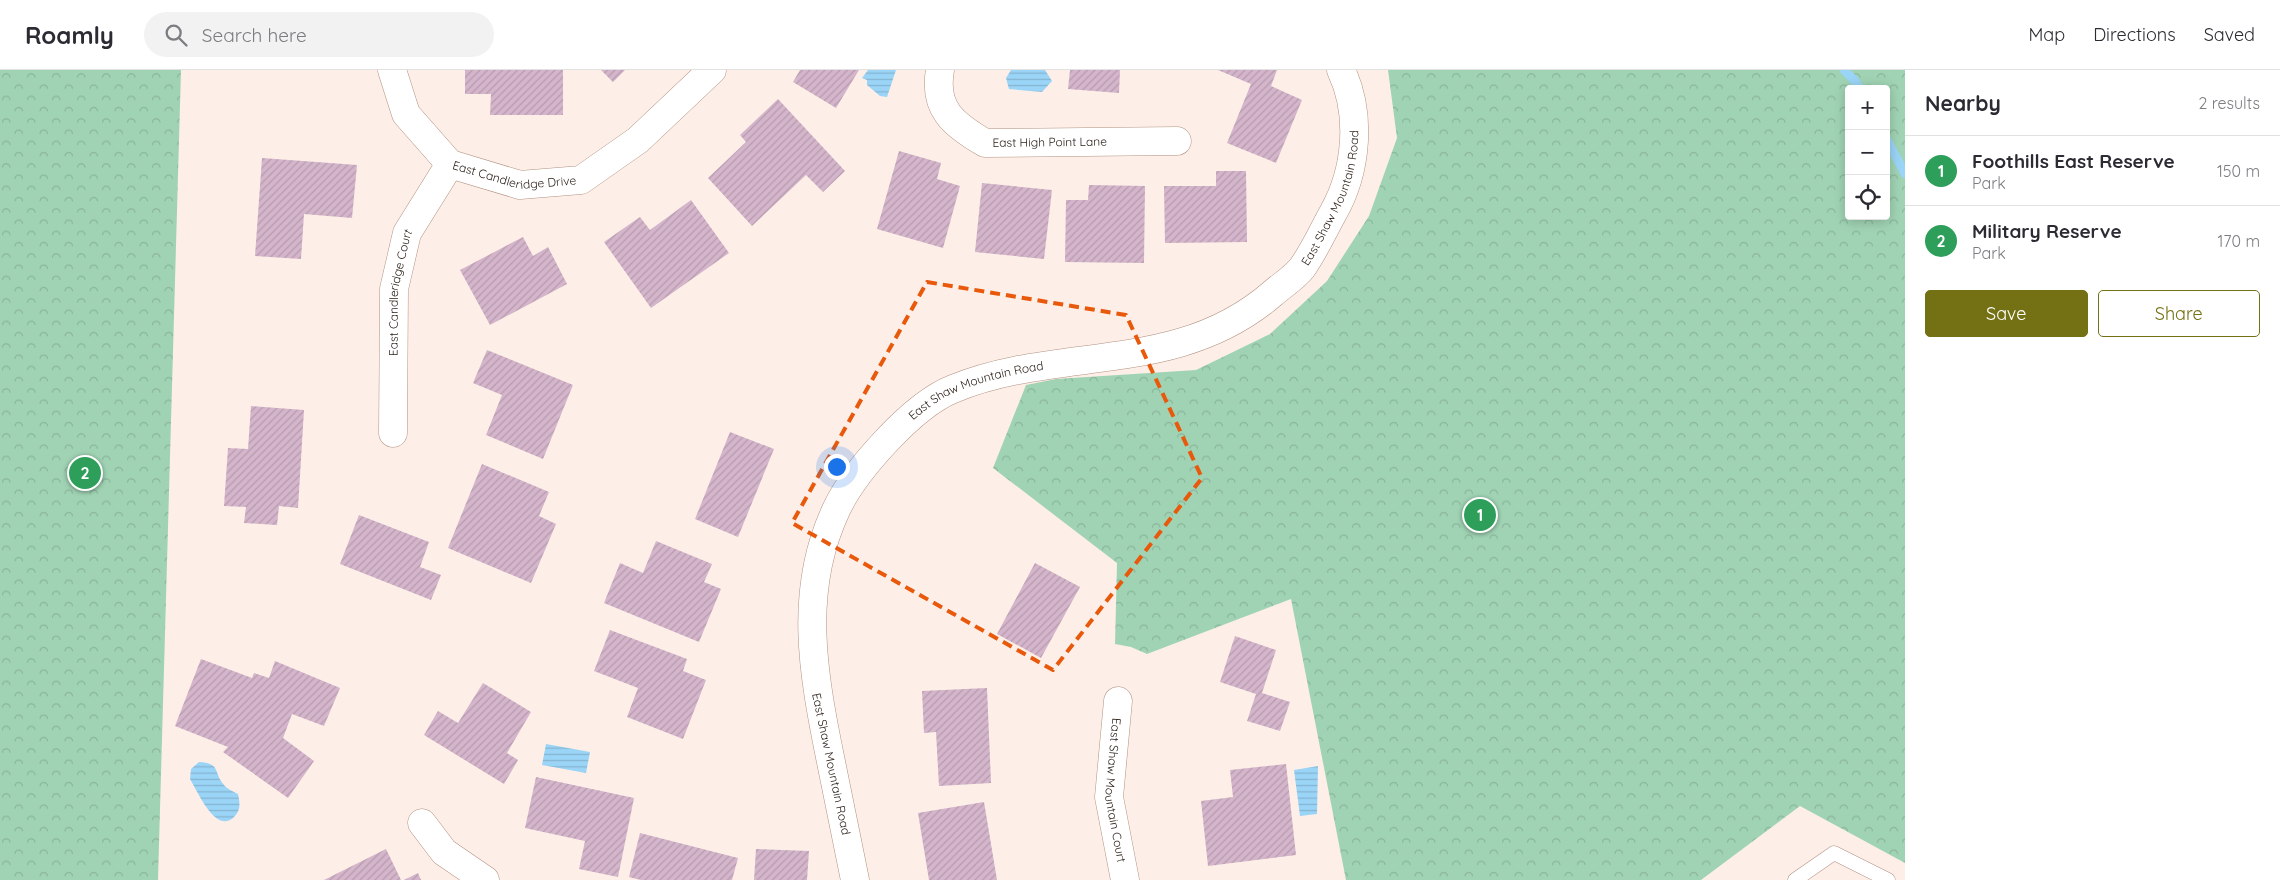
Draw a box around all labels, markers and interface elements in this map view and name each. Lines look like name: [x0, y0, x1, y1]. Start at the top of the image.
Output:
search box: [144, 12, 494, 57]
text: Roamly: [25, 20, 114, 50]
icon: search: [162, 21, 190, 49]
text: Search here: [202, 23, 307, 47]
text: Map: [2028, 23, 2065, 46]
text: Directions: [2093, 23, 2176, 46]
text: Saved: [2204, 23, 2255, 46]
map controls: [1845, 85, 1890, 220]
button: +: [1845, 85, 1890, 130]
text: Nearby: [1925, 90, 2001, 116]
text: 2 results: [2198, 93, 2260, 113]
street label: East Shaw Mountain Road: [1298, 130, 1361, 268]
button: −: [1845, 130, 1890, 175]
street label: East High Point Lane: [992, 134, 1107, 150]
text: Foothills East Reserve: [1972, 149, 2175, 173]
street label: East Candleridge Drive: [451, 157, 577, 192]
text: 1: [1938, 161, 1944, 181]
text: 150 m: [2217, 161, 2260, 181]
text: Park: [1972, 173, 2006, 193]
button: locate: [1845, 175, 1890, 220]
text: Military Reserve: [1972, 219, 2122, 243]
street label: East Candleridge Court: [386, 226, 415, 356]
text: 2: [1936, 231, 1946, 251]
text: 170 m: [2217, 231, 2260, 251]
text: Park: [1972, 243, 2006, 263]
button: Save: [1925, 290, 2088, 337]
button: Share: [2098, 290, 2260, 337]
street label: East Shaw Mountain Road: [905, 358, 1044, 423]
pin: 2: [69, 454, 101, 492]
your location: [824, 454, 850, 480]
pin: 1: [1464, 496, 1496, 534]
street label: East Shaw Mountain Road: [809, 691, 854, 836]
street label: East Shaw Mountain Court: [1102, 717, 1129, 864]

